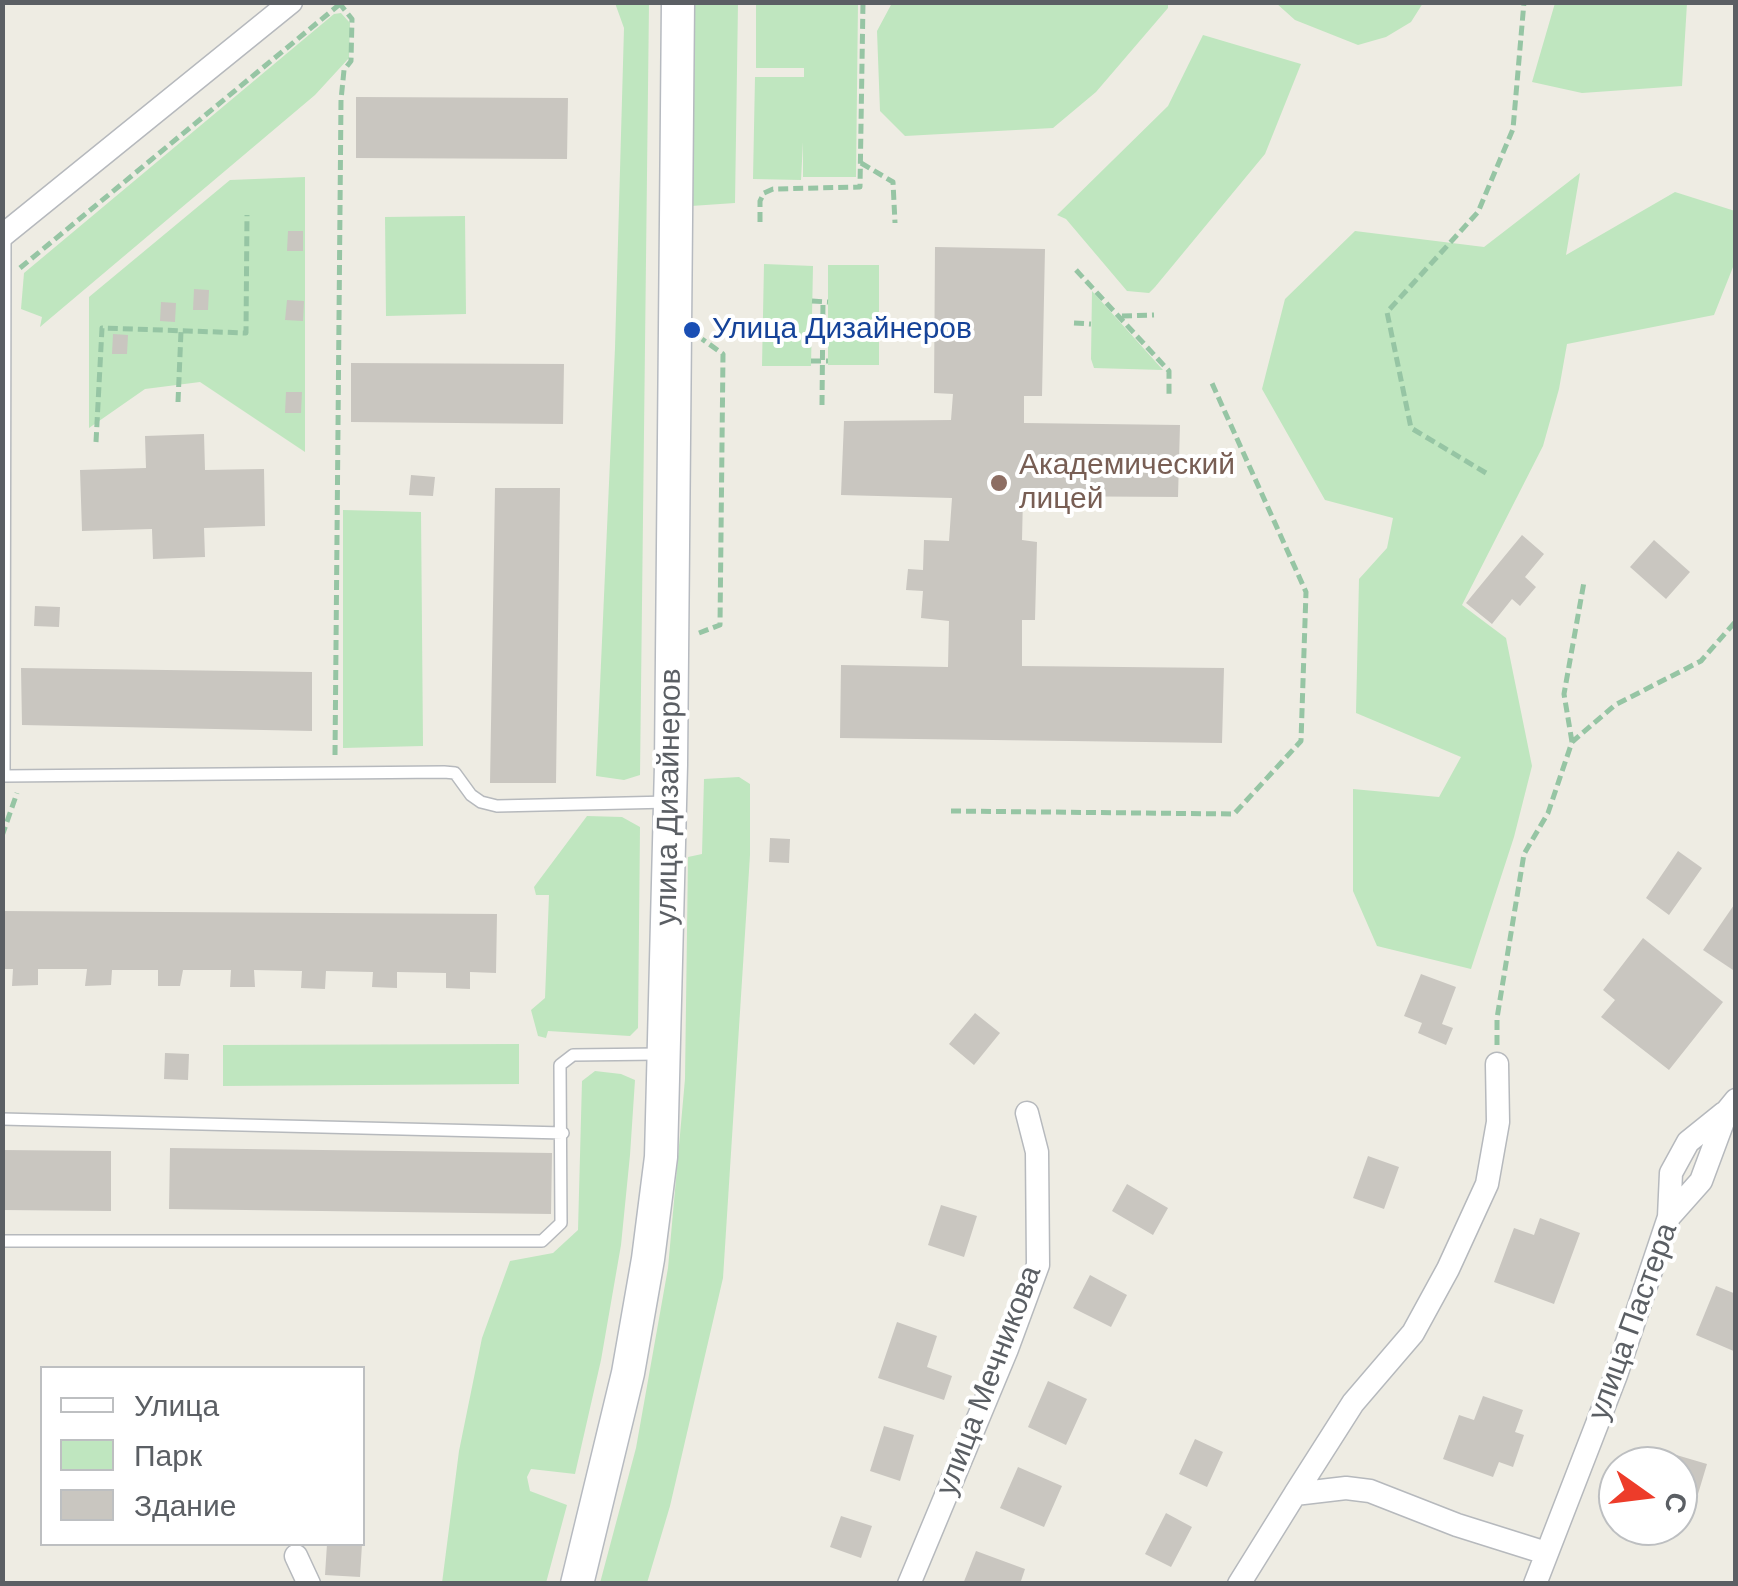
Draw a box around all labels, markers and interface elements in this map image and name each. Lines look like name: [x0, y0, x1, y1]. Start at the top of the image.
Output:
place label: Улица Дизайнеров: [712, 312, 972, 348]
marker: Улица Дизайнеров: [681, 319, 703, 341]
place label: Академический лицей: [1019, 448, 1235, 518]
marker: Академический лицей: [988, 472, 1010, 494]
street label: улица Дизайнеров: [650, 668, 690, 926]
street label: улица Пастера: [1582, 1219, 1686, 1425]
street label: улица Мечникова: [930, 1261, 1050, 1501]
legend: [40, 1366, 365, 1546]
text: Улица: [134, 1386, 219, 1425]
text: Парк: [134, 1436, 202, 1475]
north arrow: [1598, 1446, 1698, 1546]
text: Здание: [134, 1486, 236, 1525]
text: С: [1655, 1489, 1696, 1517]

